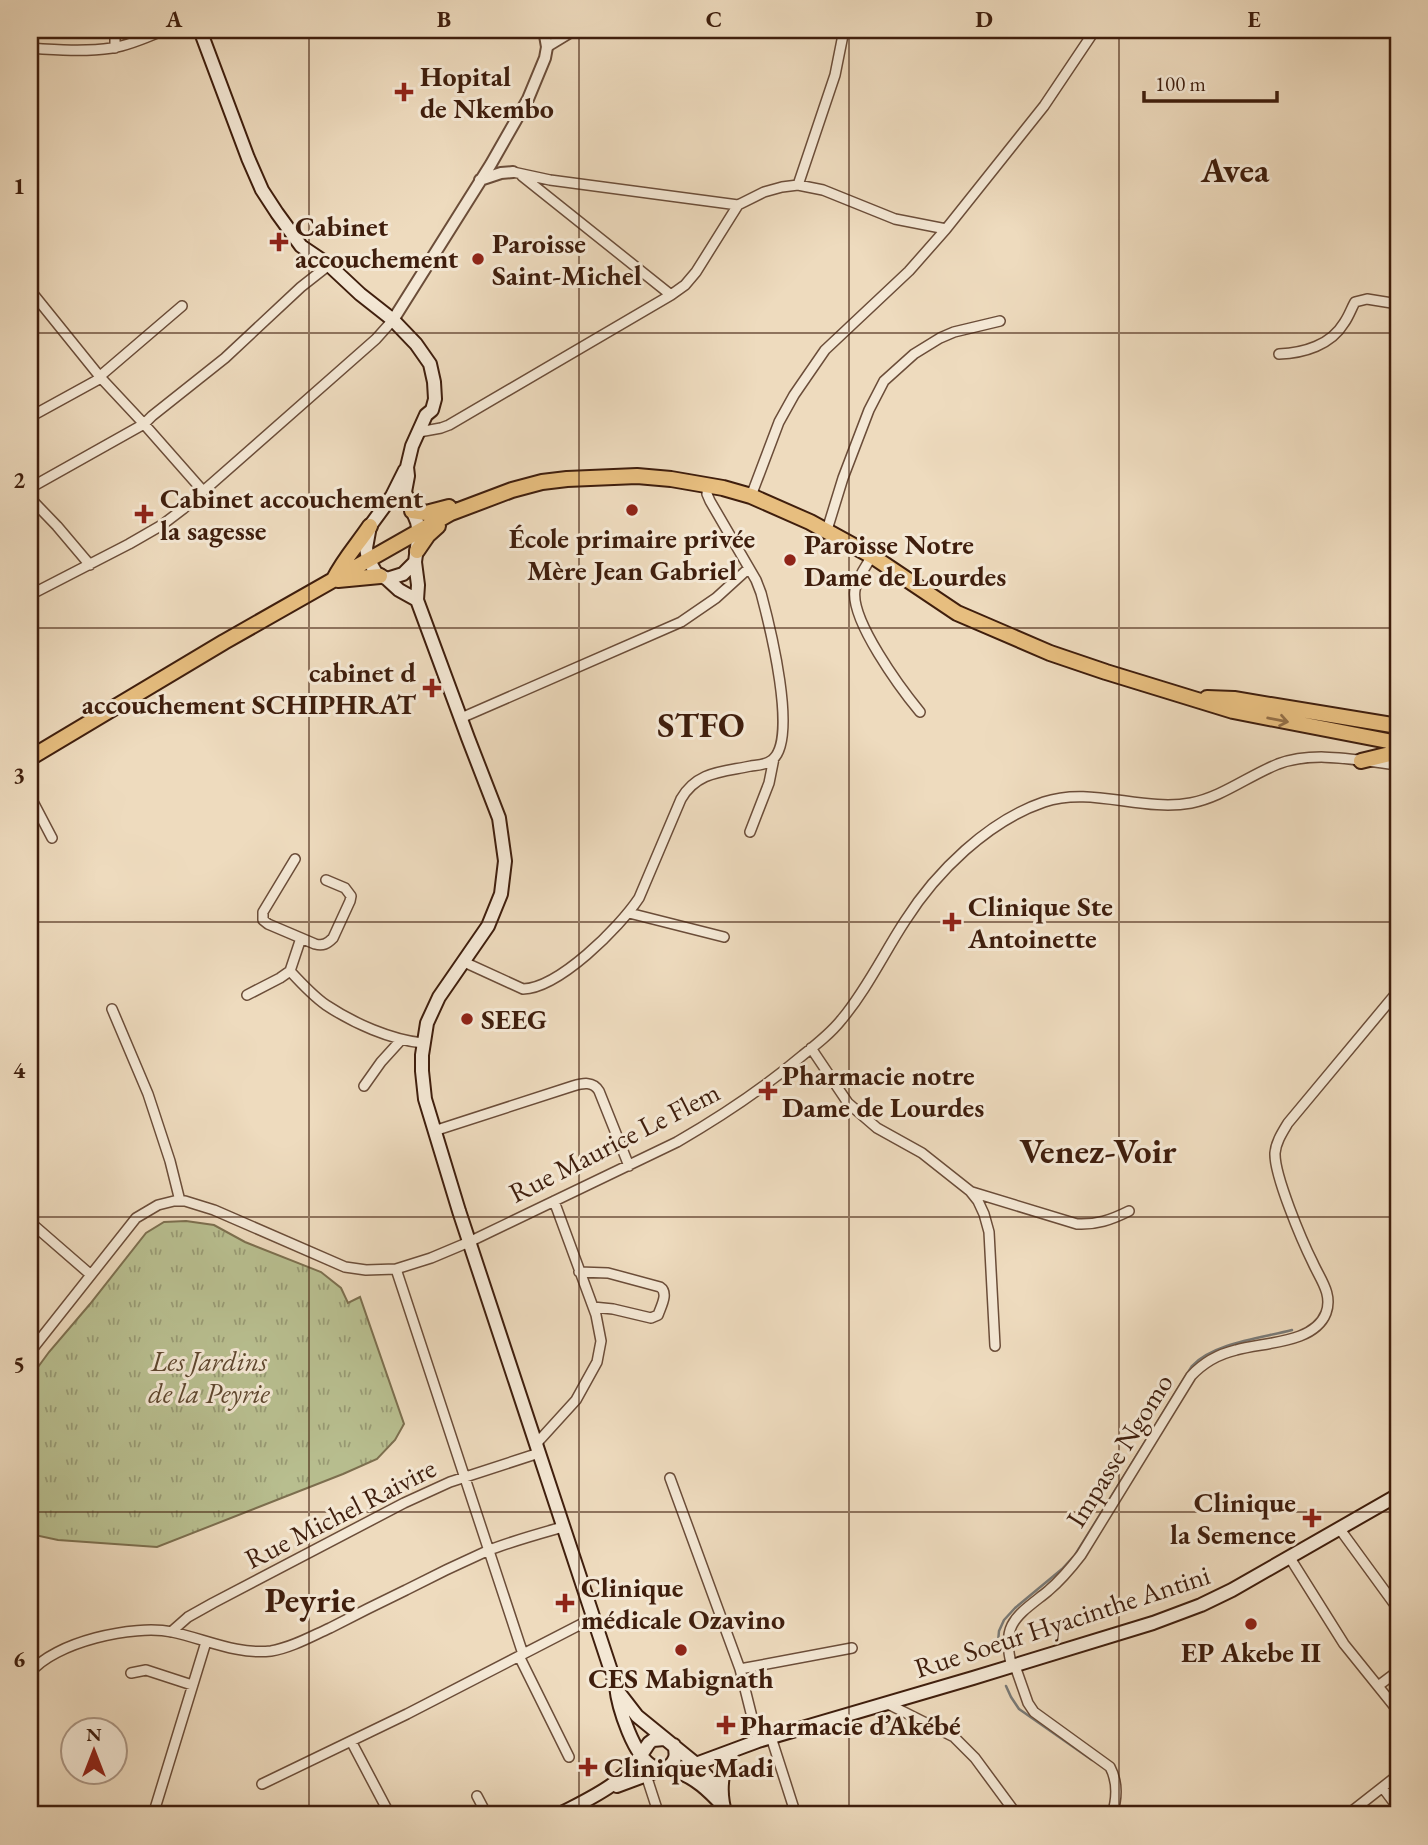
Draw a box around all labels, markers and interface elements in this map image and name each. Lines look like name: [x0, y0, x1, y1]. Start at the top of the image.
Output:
text: A: [165, 4, 183, 34]
text: B: [437, 4, 451, 34]
text: C: [706, 4, 722, 34]
text: D: [975, 4, 993, 34]
text: E: [1247, 4, 1261, 34]
place label: Hopital de Nkembo: [420, 58, 554, 126]
scale bar: [1144, 60, 1278, 104]
text: 100 m: [1155, 70, 1206, 97]
marker: Hopital de Nkembo: [394, 82, 414, 102]
district label: Avea: [1200, 147, 1270, 192]
text: 1: [13, 171, 25, 201]
place label: Cabinet accouchement: [295, 208, 459, 276]
place label: Paroisse Saint-Michel: [492, 225, 642, 293]
marker: Cabinet accouchement: [269, 232, 289, 252]
marker: Paroisse Saint-Michel: [470, 251, 486, 267]
text: 2: [13, 465, 25, 495]
place label: Cabinet accouchement la sagesse: [160, 480, 424, 548]
marker: École primaire privée Mère Jean Gabriel: [624, 502, 640, 518]
marker: Cabinet accouchement la sagesse: [134, 504, 154, 524]
place label: École primaire privée Mère Jean Gabriel: [509, 520, 755, 588]
place label: Paroisse Notre Dame de Lourdes: [804, 526, 1006, 594]
marker: Paroisse Notre Dame de Lourdes: [782, 552, 798, 568]
place label: cabinet d accouchement SCHIPHRAT: [82, 654, 417, 722]
marker: cabinet d accouchement SCHIPHRAT: [422, 678, 442, 698]
district label: STFO: [657, 702, 745, 747]
one-way arrow: [1266, 714, 1289, 728]
text: 3: [13, 760, 25, 790]
place label: Clinique Ste Antoinette: [967, 888, 1113, 956]
marker: Clinique Ste Antoinette: [942, 912, 962, 932]
place label: SEEG: [481, 1001, 547, 1037]
marker: SEEG: [459, 1011, 475, 1027]
text: 4: [13, 1055, 26, 1085]
place label: Pharmacie notre Dame de Lourdes: [782, 1057, 984, 1125]
street label: Rue Maurice Le Flem: [502, 1073, 726, 1211]
marker: Pharmacie notre Dame de Lourdes: [760, 1083, 776, 1099]
district label: Venez-Voir: [1019, 1128, 1177, 1173]
park label: Les Jardins de la Peyrie: [148, 1343, 270, 1411]
text: 5: [13, 1349, 25, 1379]
street label: Impasse Ngomo: [1057, 1366, 1181, 1534]
street label: Rue Michel Raivire: [238, 1449, 442, 1577]
place label: Clinique la Semence: [1170, 1484, 1296, 1552]
marker: Clinique la Semence: [1302, 1508, 1322, 1528]
street label: Rue Soeur Hyacinthe Antini: [910, 1556, 1214, 1686]
place label: Clinique médicale Ozavino: [581, 1569, 785, 1637]
district label: Peyrie: [264, 1577, 356, 1622]
marker: Clinique médicale Ozavino: [555, 1593, 575, 1613]
marker: EP Akebe II: [1243, 1616, 1259, 1632]
place label: EP Akebe II: [1181, 1634, 1321, 1670]
marker: CES Mabignath: [673, 1642, 689, 1658]
text: 6: [13, 1644, 25, 1674]
place label: CES Mabignath: [588, 1660, 774, 1696]
place label: Pharmacie d’Akébé: [740, 1707, 961, 1743]
north arrow: [60, 1716, 130, 1786]
marker: Pharmacie d’Akébé: [718, 1717, 734, 1733]
text: N: [86, 1722, 102, 1747]
place label: Clinique Madi: [604, 1749, 774, 1785]
marker: Clinique Madi: [578, 1757, 598, 1777]

